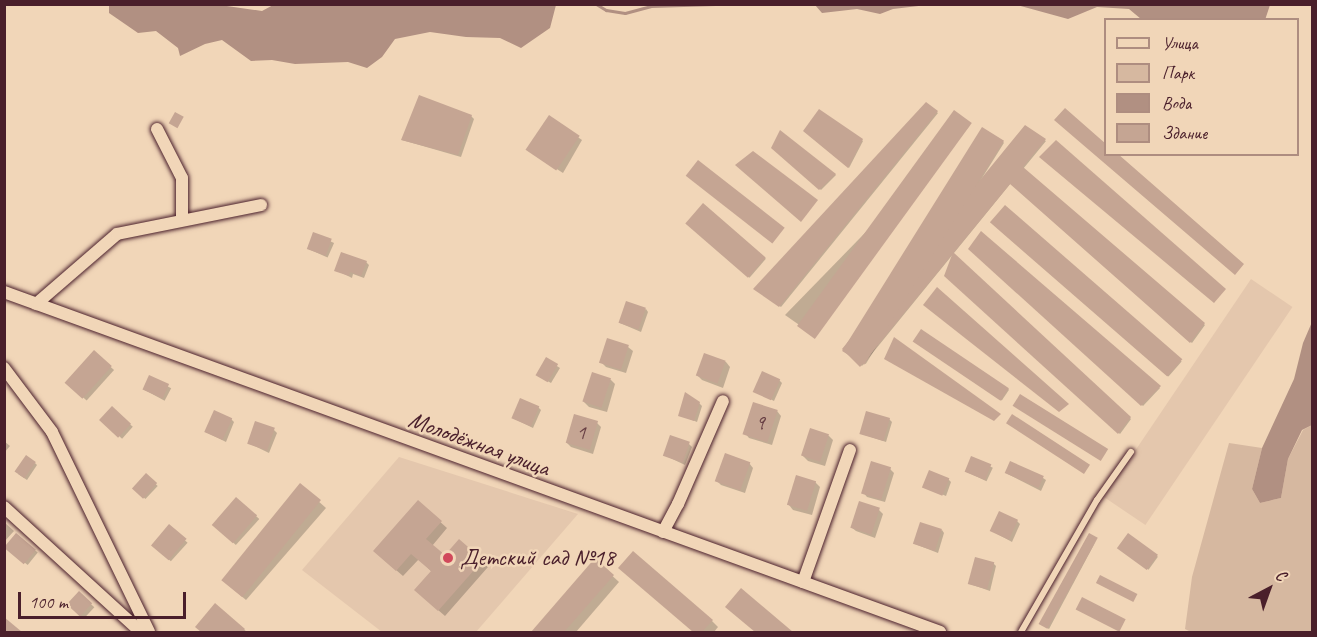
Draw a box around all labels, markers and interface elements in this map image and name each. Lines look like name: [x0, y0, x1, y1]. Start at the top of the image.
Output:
legend: [1104, 18, 1299, 156]
text: Улица: [1162, 32, 1198, 54]
text: Парк: [1162, 62, 1194, 84]
text: Вода: [1162, 92, 1191, 114]
text: Здание: [1162, 122, 1207, 144]
street label: Молодёжная улица: [404, 405, 554, 483]
house number: 9: [755, 409, 765, 435]
house number: 1: [576, 419, 586, 445]
place label: Детский сад №18: [460, 544, 615, 572]
marker: Детский сад №18: [441, 551, 455, 565]
north arrow: [1239, 559, 1299, 619]
text: С: [1271, 565, 1290, 586]
scale bar: [21, 580, 189, 618]
text: 100 m: [29, 591, 68, 613]

